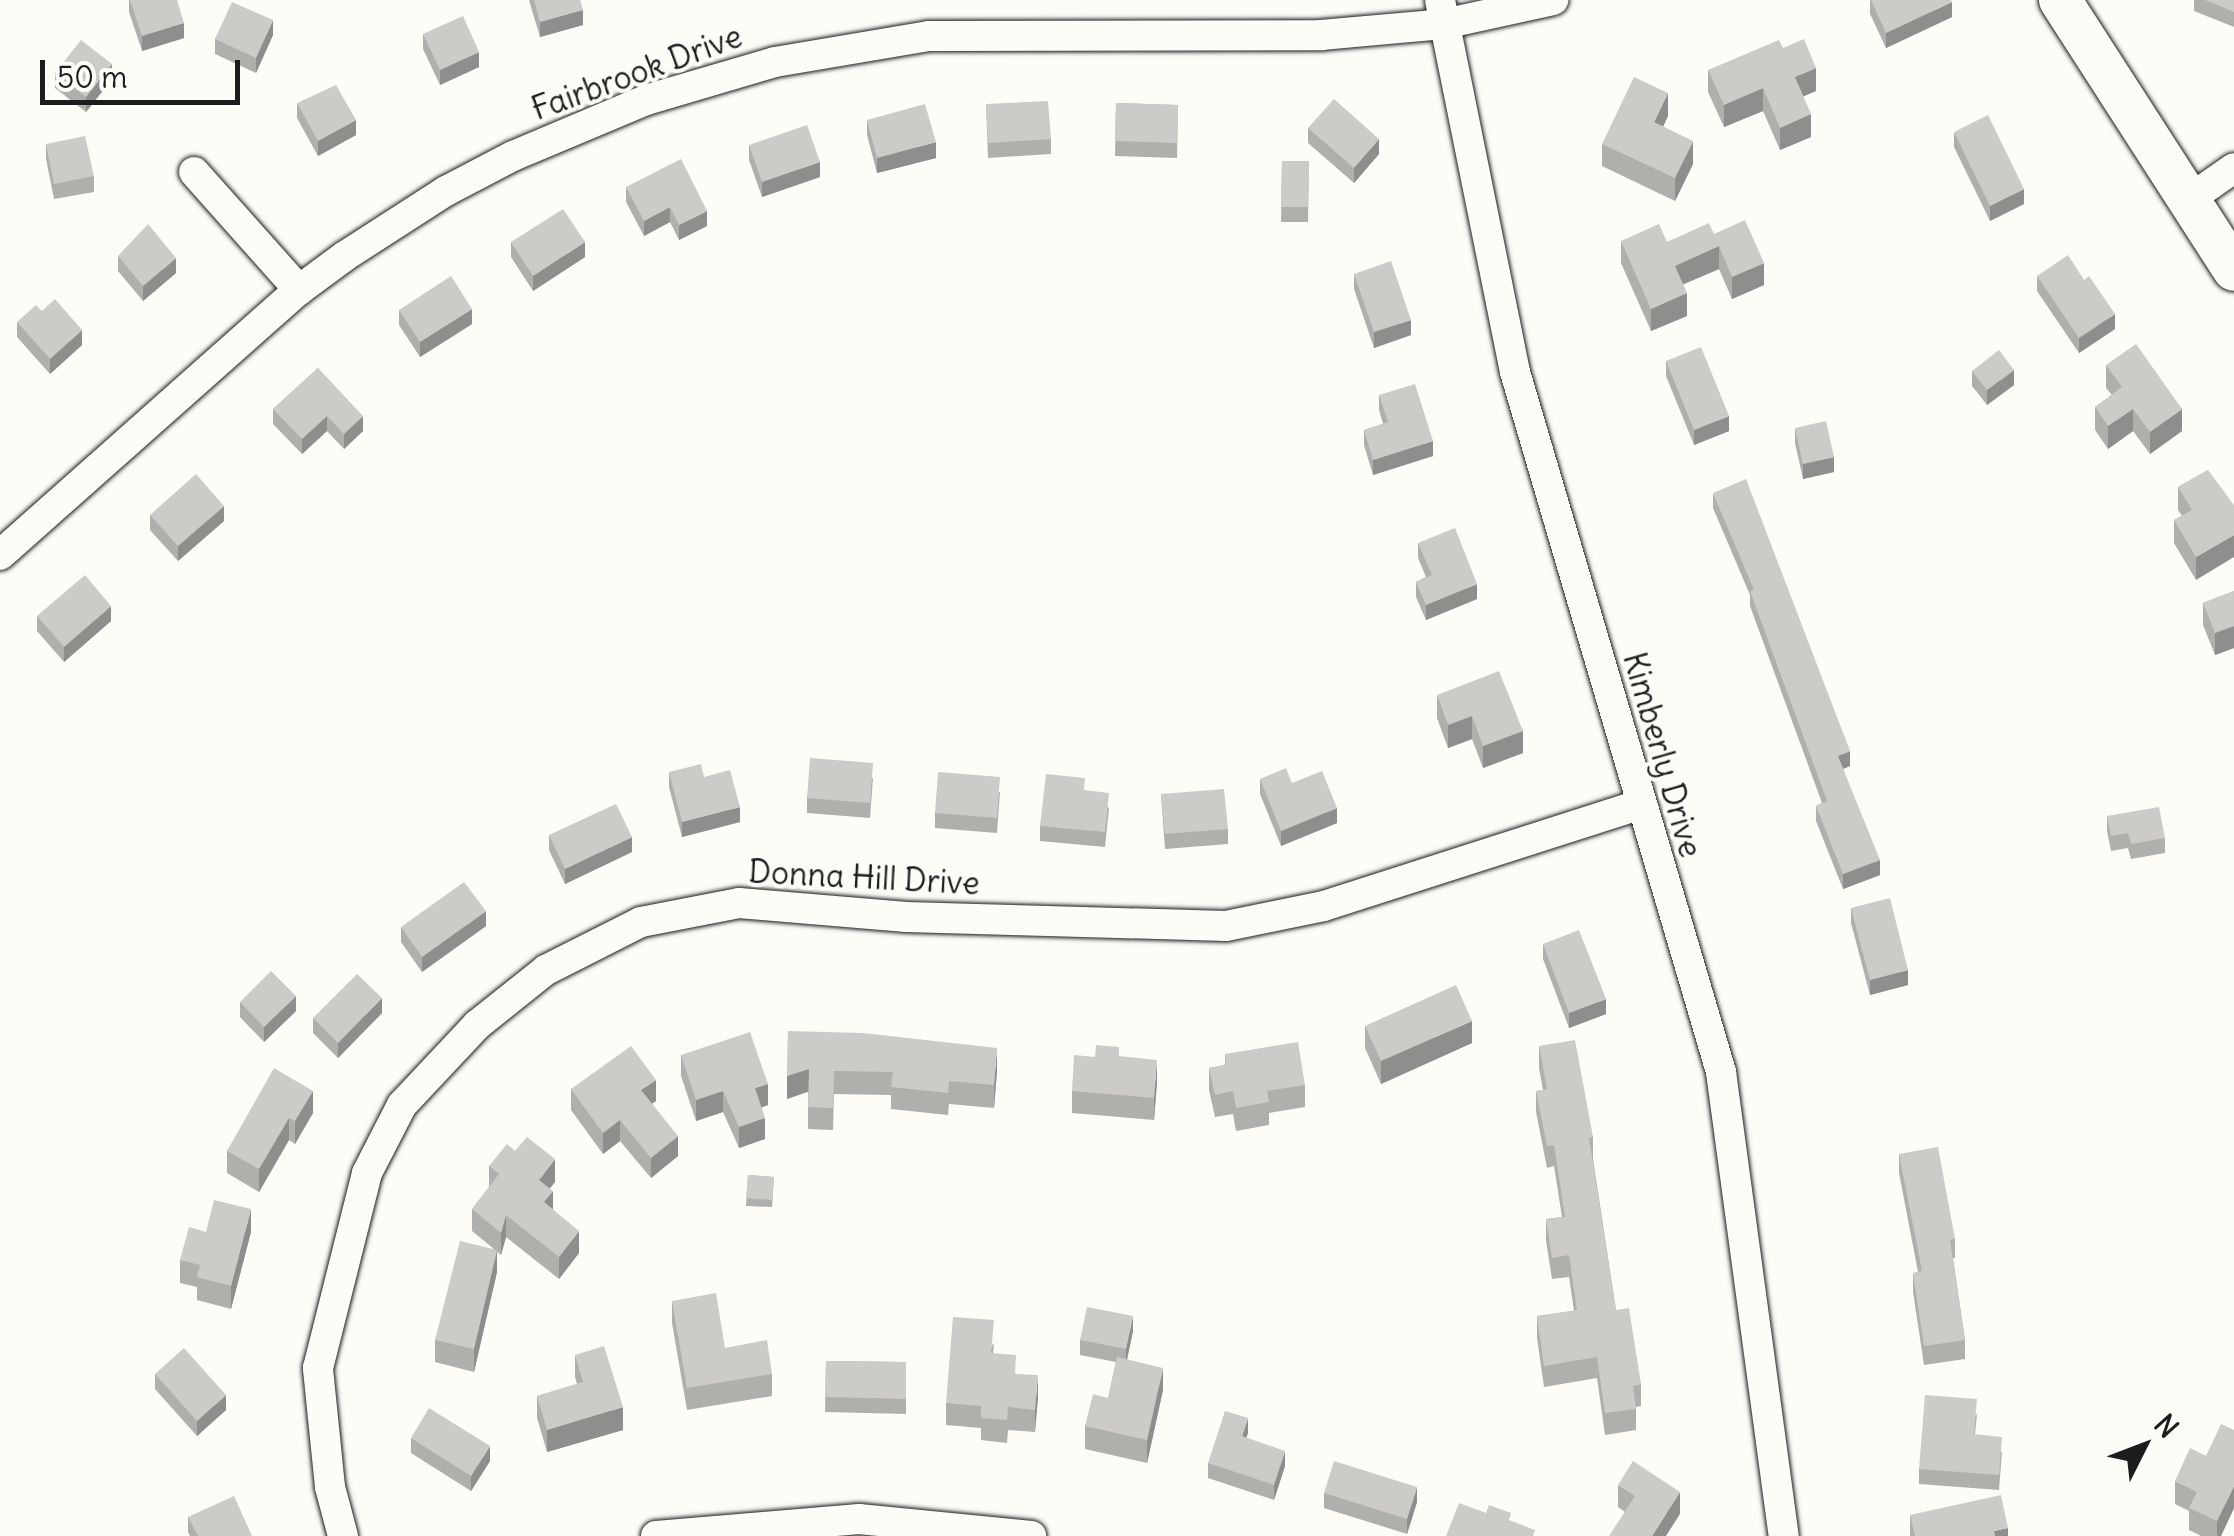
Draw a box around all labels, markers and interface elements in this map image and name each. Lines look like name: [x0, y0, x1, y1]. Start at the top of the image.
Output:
street label: Fairbrook Drive: [527, 17, 747, 129]
scale bar: [45, 40, 245, 102]
text: 50 m: [57, 58, 127, 96]
street label: Kimberly Drive: [1614, 648, 1710, 862]
street label: Donna Hill Drive: [747, 853, 981, 903]
north arrow: [2094, 1396, 2194, 1496]
text: N: [2146, 1407, 2186, 1445]

